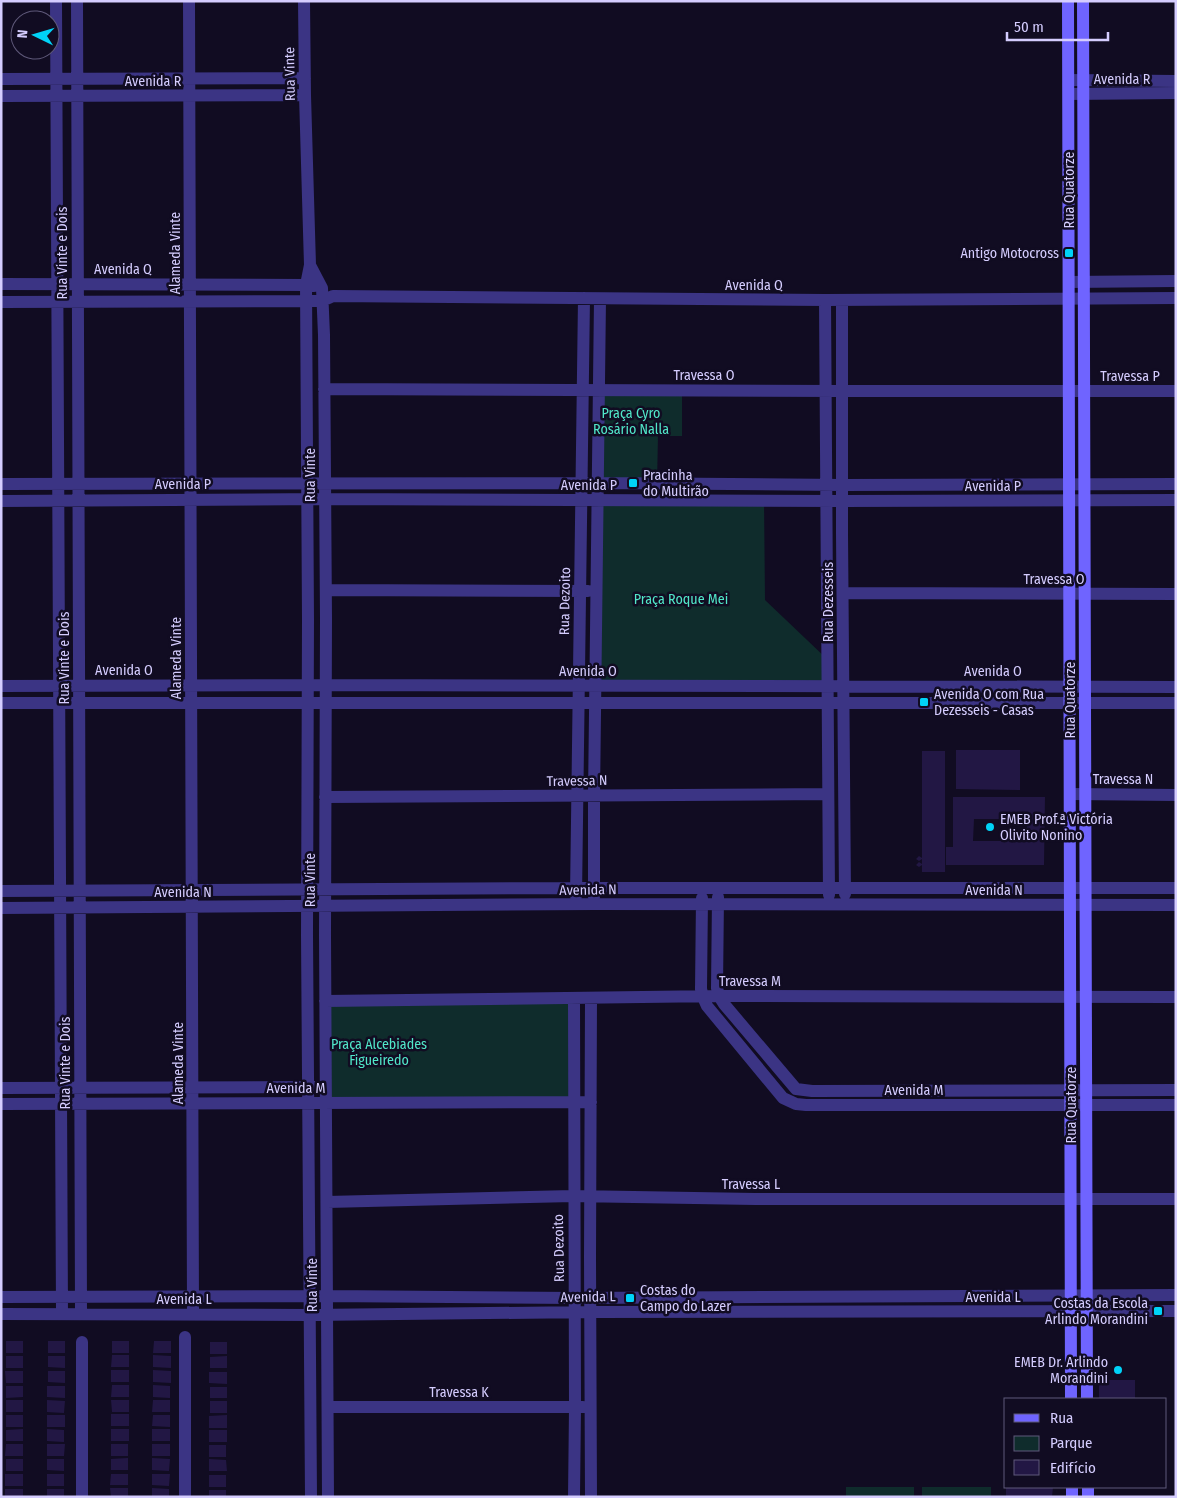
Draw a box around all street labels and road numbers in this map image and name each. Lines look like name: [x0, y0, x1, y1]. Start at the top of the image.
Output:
street label: Rua Vinte: [281, 47, 299, 101]
street label: Avenida R: [1094, 71, 1151, 88]
street label: Avenida R: [125, 73, 182, 90]
street label: Rua Quatorze: [1061, 151, 1078, 228]
street label: Rua Vinte e Dois: [54, 207, 71, 299]
street label: Alameda Vinte: [167, 212, 184, 294]
street label: Avenida Q: [94, 261, 152, 278]
street label: Avenida Q: [725, 277, 783, 294]
street label: Travessa O: [674, 367, 735, 384]
street label: Travessa P: [1100, 368, 1160, 385]
street label: Rua Vinte: [302, 448, 319, 502]
street label: Avenida P: [155, 476, 211, 493]
street label: Avenida P: [561, 477, 617, 494]
street label: Avenida P: [965, 478, 1021, 495]
street label: Rua Dezesseis: [820, 562, 837, 642]
street label: Rua Dezoito: [556, 567, 574, 635]
street label: Travessa O: [1024, 571, 1085, 588]
street label: Rua Vinte e Dois: [56, 612, 73, 704]
street label: Alameda Vinte: [168, 617, 185, 699]
street label: Rua Quatorze: [1062, 661, 1079, 738]
street label: Avenida O: [95, 662, 153, 679]
street label: Avenida O: [559, 663, 617, 680]
street label: Avenida O: [964, 663, 1022, 680]
street label: Travessa N: [1093, 771, 1153, 788]
street label: Travessa N: [547, 772, 607, 790]
street label: Rua Vinte: [302, 853, 319, 907]
street label: Avenida N: [559, 881, 617, 899]
street label: Avenida N: [965, 882, 1023, 899]
street label: Avenida N: [154, 884, 212, 901]
street label: Travessa M: [719, 973, 781, 990]
street label: Rua Vinte e Dois: [57, 1017, 74, 1109]
street label: Alameda Vinte: [170, 1022, 187, 1104]
street label: Rua Quatorze: [1063, 1066, 1080, 1143]
street label: Avenida M: [267, 1080, 326, 1097]
street label: Avenida M: [885, 1082, 944, 1099]
street label: Travessa L: [722, 1176, 780, 1193]
street label: Rua Dezoito: [550, 1214, 568, 1282]
street label: Rua Vinte: [304, 1258, 321, 1312]
street label: Avenida L: [560, 1288, 616, 1306]
street label: Avenida L: [965, 1289, 1021, 1306]
street label: Avenida L: [156, 1291, 212, 1308]
street label: Travessa K: [429, 1384, 489, 1401]

